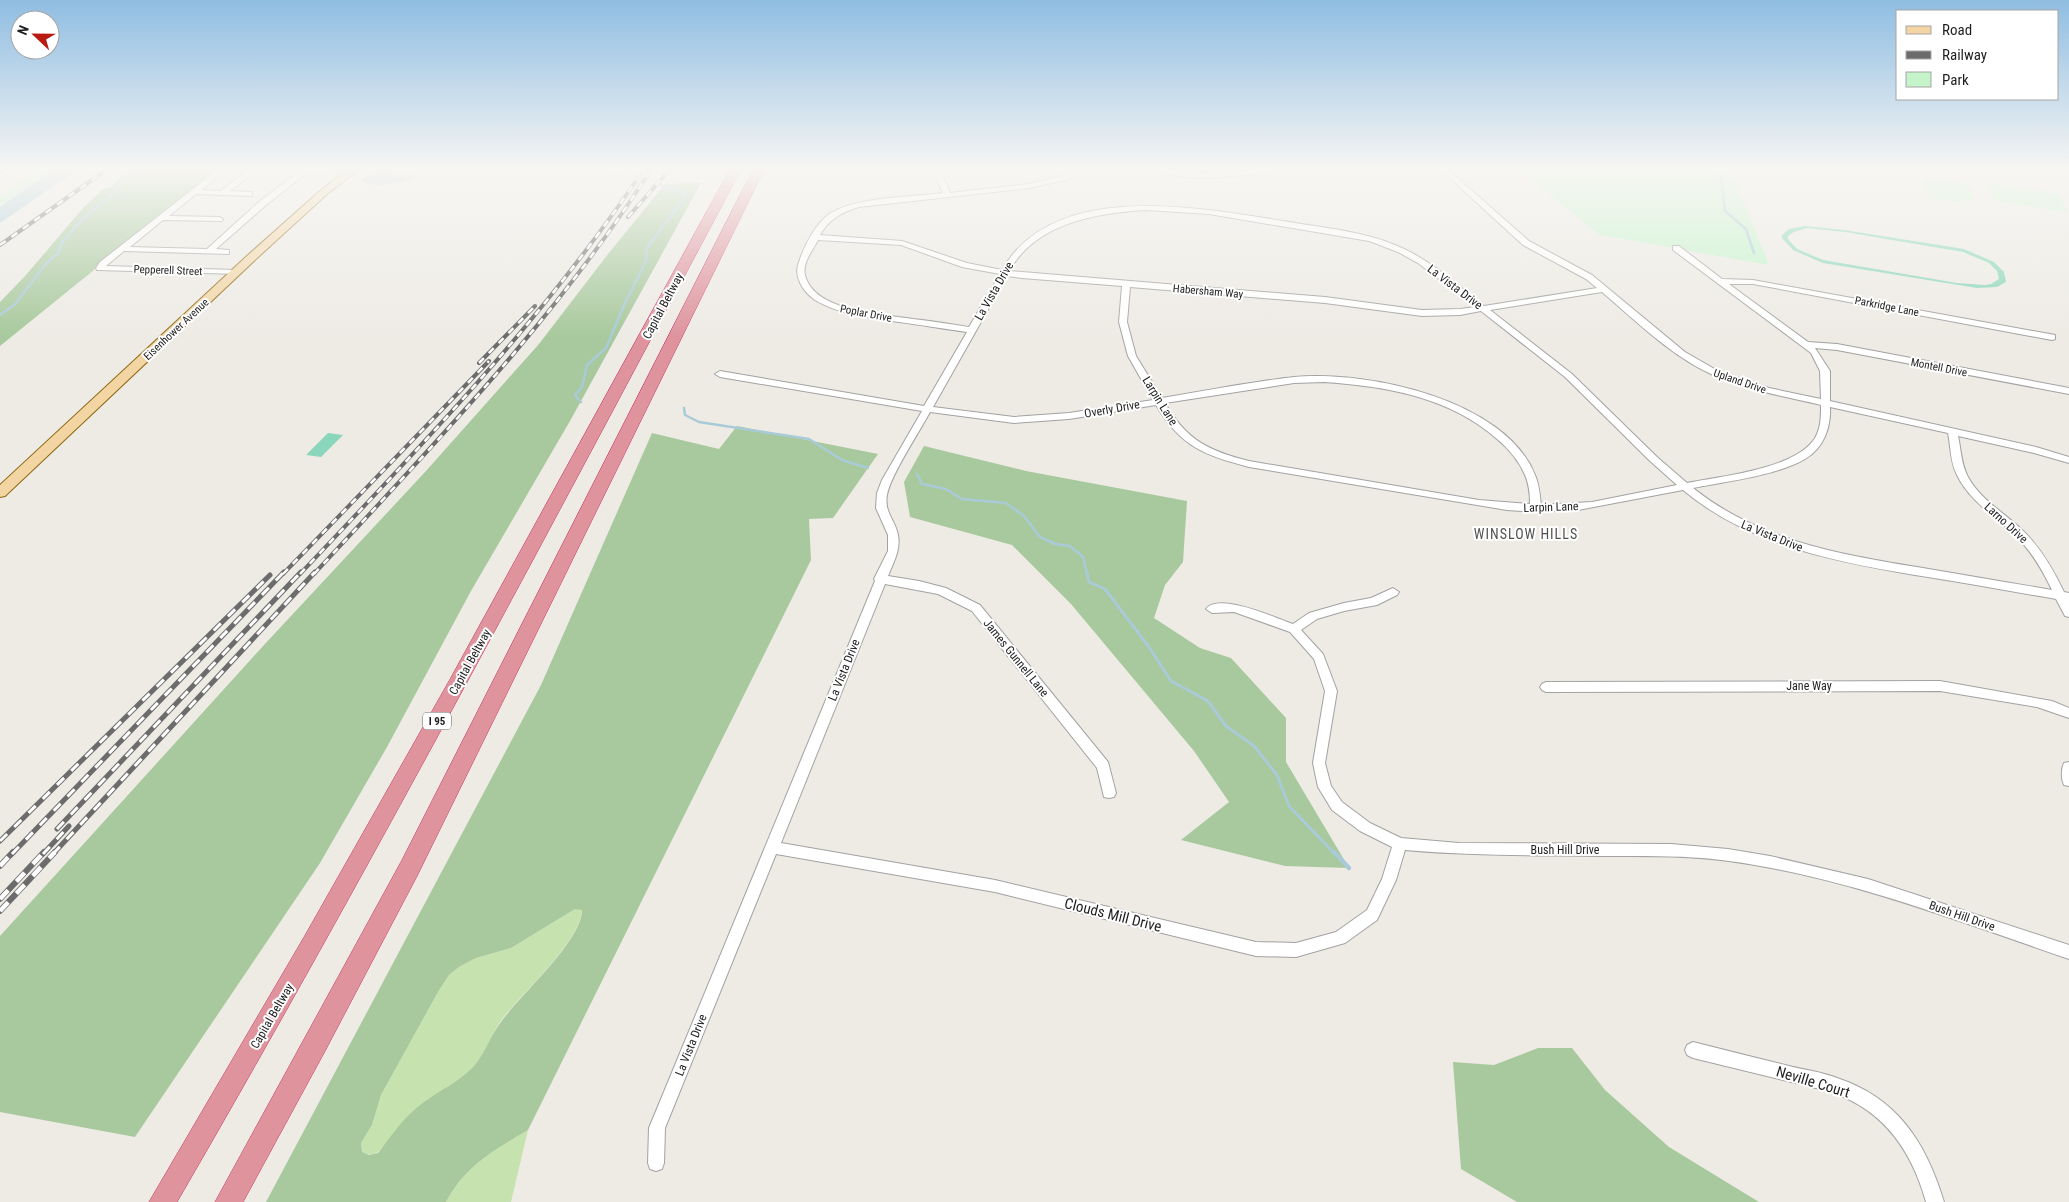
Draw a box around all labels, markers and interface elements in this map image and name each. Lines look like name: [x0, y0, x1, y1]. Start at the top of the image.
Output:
north arrow: [10, 10, 60, 60]
legend: [1896, 10, 2059, 100]
text: Road: [1942, 21, 1972, 39]
text: N: [14, 23, 32, 37]
text: Railway: [1942, 46, 1987, 64]
text: Park: [1942, 71, 1969, 89]
street label: La Vista Drive: [972, 259, 1017, 323]
street label: La Vista Drive: [1425, 262, 1486, 312]
street label: Pepperell Street: [133, 263, 203, 278]
street label: Capital Beltway: [640, 270, 686, 342]
street label: Habersham Way: [1172, 282, 1244, 301]
street label: Parkridge Lane: [1854, 294, 1920, 319]
street label: Eisenhower Avenue: [141, 296, 212, 363]
street label: Poplar Drive: [839, 302, 893, 325]
street label: Montell Drive: [1910, 356, 1968, 379]
street label: Upland Drive: [1712, 366, 1768, 397]
street label: Larpin Lane: [1139, 374, 1181, 428]
street label: Overly Drive: [1083, 397, 1141, 421]
street label: Larpin Lane: [1523, 499, 1579, 515]
street label: Larno Drive: [1981, 500, 2031, 546]
street label: La Vista Drive: [1739, 517, 1805, 555]
district label: WINSLOW HILLS: [1474, 526, 1578, 542]
street label: James Gunnell Lane: [980, 616, 1052, 700]
street label: Capital Beltway: [446, 627, 494, 697]
street label: La Vista Drive: [825, 637, 863, 703]
street label: Jane Way: [1786, 679, 1832, 693]
road number: I 95: [423, 712, 451, 729]
street label: Bush Hill Drive: [1531, 843, 1600, 857]
street label: Clouds Mill Drive: [1063, 894, 1163, 936]
street label: Bush Hill Drive: [1927, 898, 1997, 934]
street label: Capital Beltway: [248, 981, 296, 1051]
street label: La Vista Drive: [672, 1012, 710, 1078]
street label: Neville Court: [1774, 1062, 1852, 1102]

